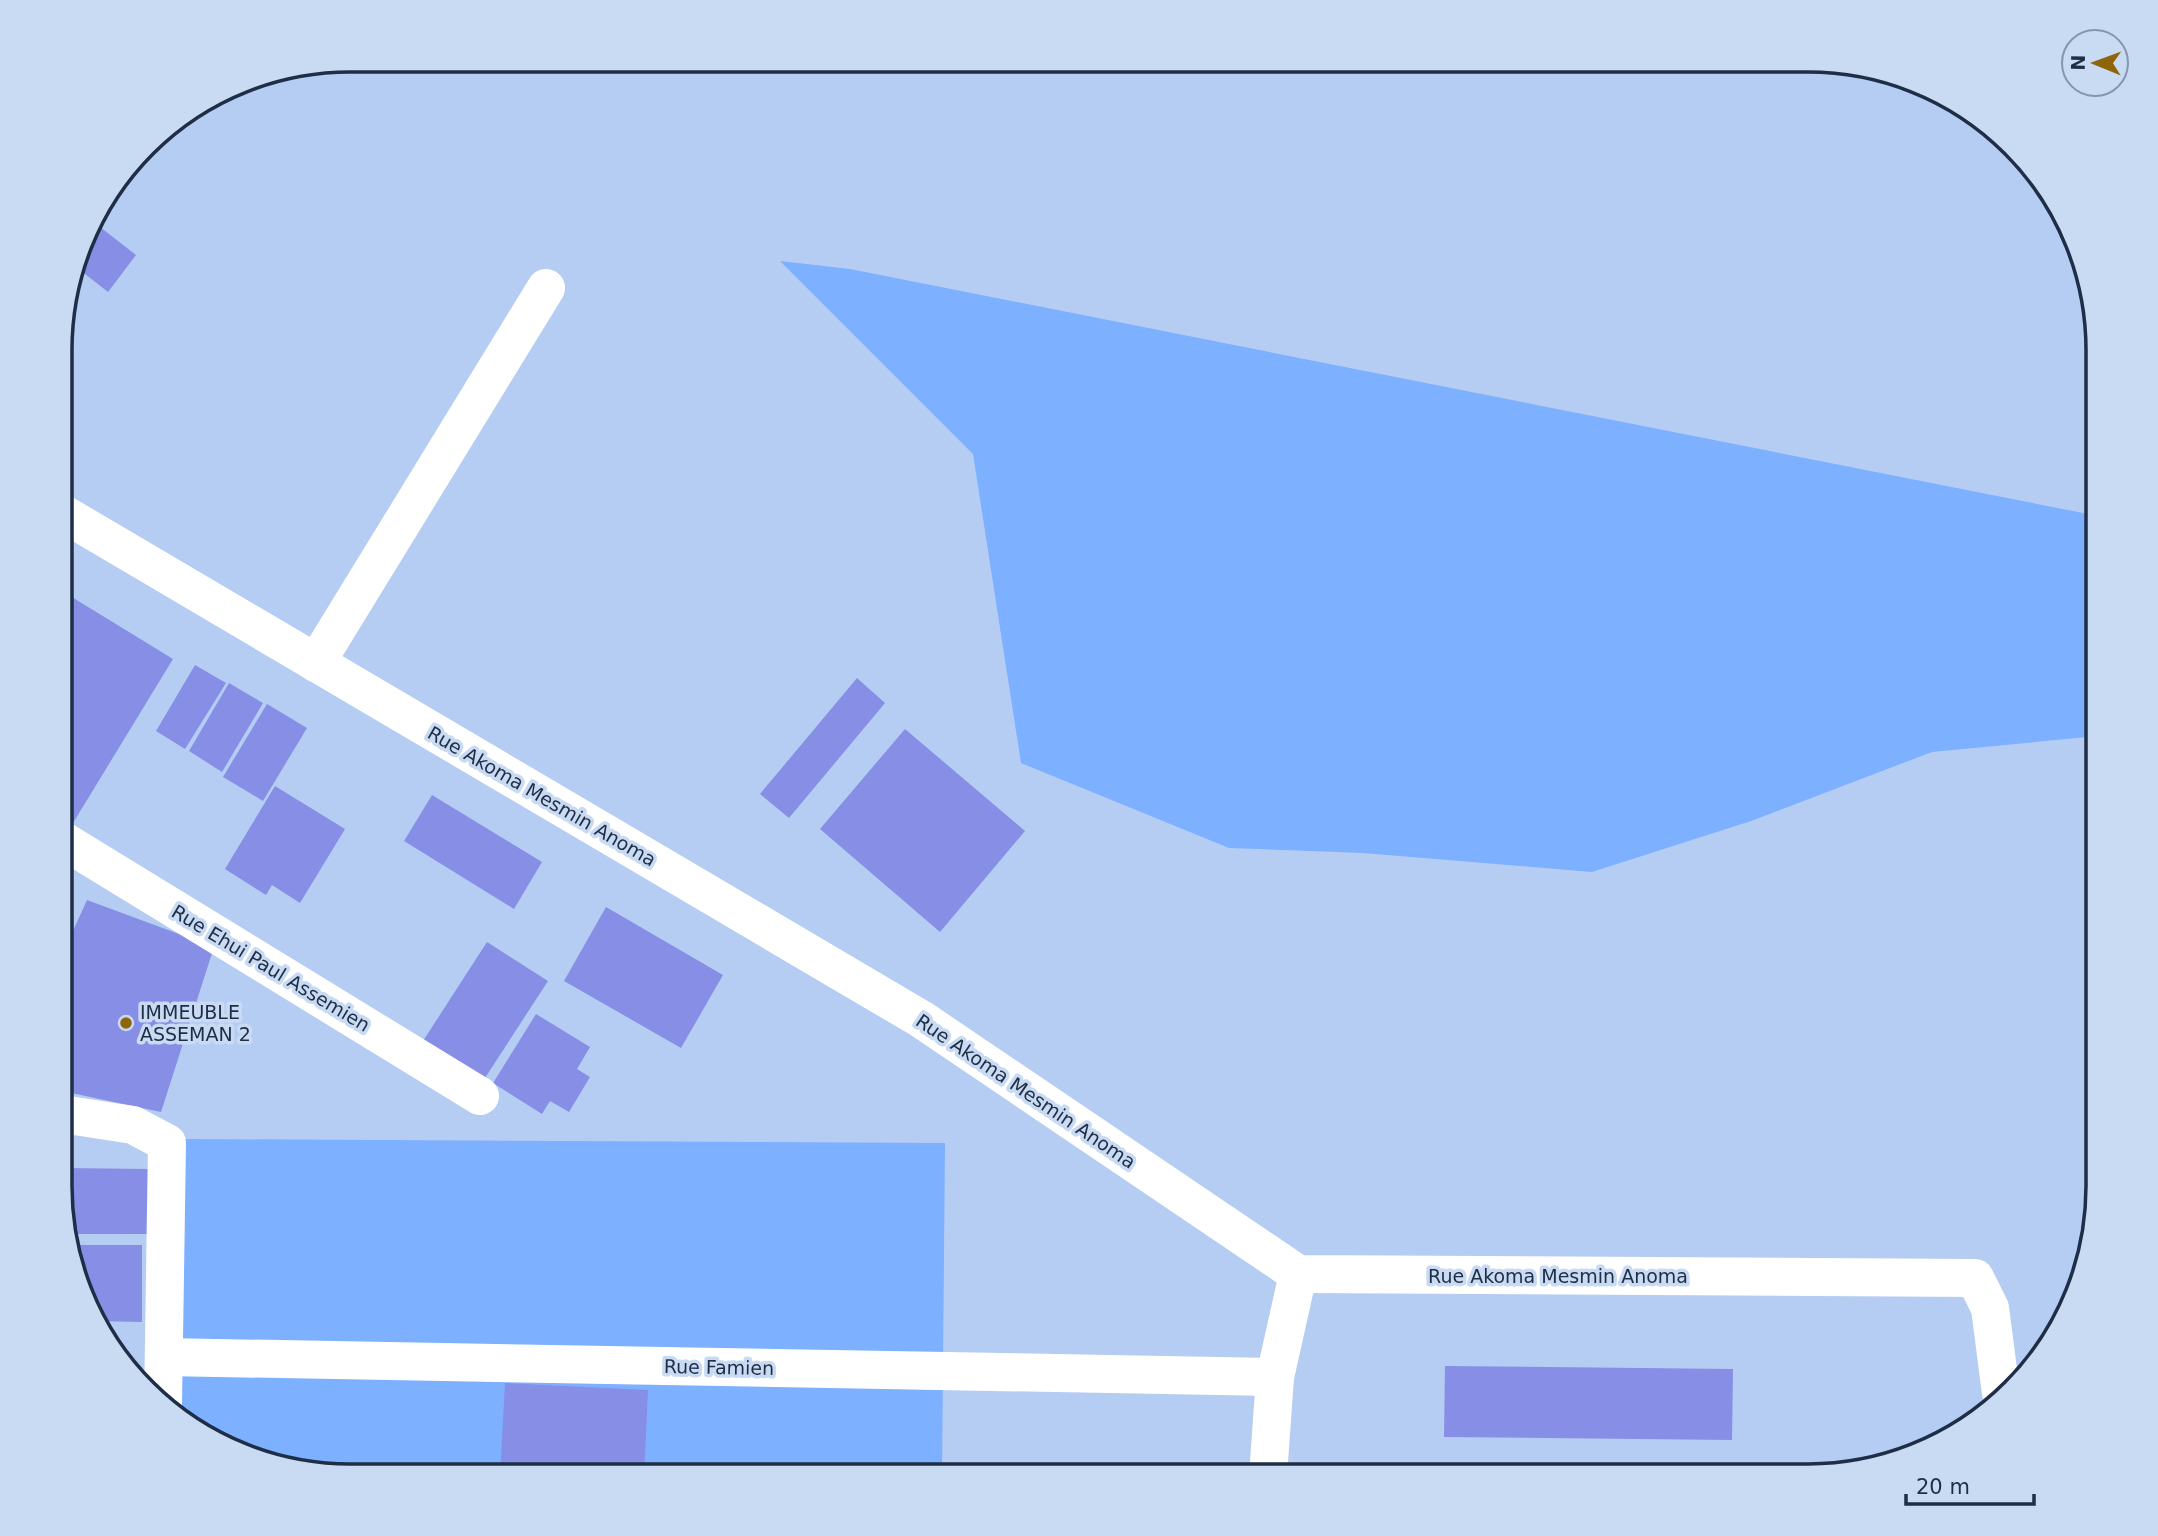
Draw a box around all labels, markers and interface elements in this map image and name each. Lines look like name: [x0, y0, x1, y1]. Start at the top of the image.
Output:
north arrow: [2060, 28, 2130, 98]
text: N: [2067, 55, 2089, 71]
street label: Rue Akoma Mesmin Anoma: [424, 721, 660, 871]
street label: Rue Ehui Paul Assemien: [168, 900, 374, 1036]
place label: IMMEUBLE ASSEMAN 2: [140, 1001, 251, 1045]
street label: Rue Akoma Mesmin Anoma: [912, 1009, 1140, 1173]
marker: IMMEUBLE ASSEMAN 2: [118, 1015, 134, 1031]
street label: Rue Akoma Mesmin Anoma: [1428, 1265, 1688, 1287]
street label: Rue Famien: [664, 1355, 774, 1379]
scale bar: [1906, 1462, 2034, 1506]
text: 20 m: [1916, 1475, 1970, 1499]

